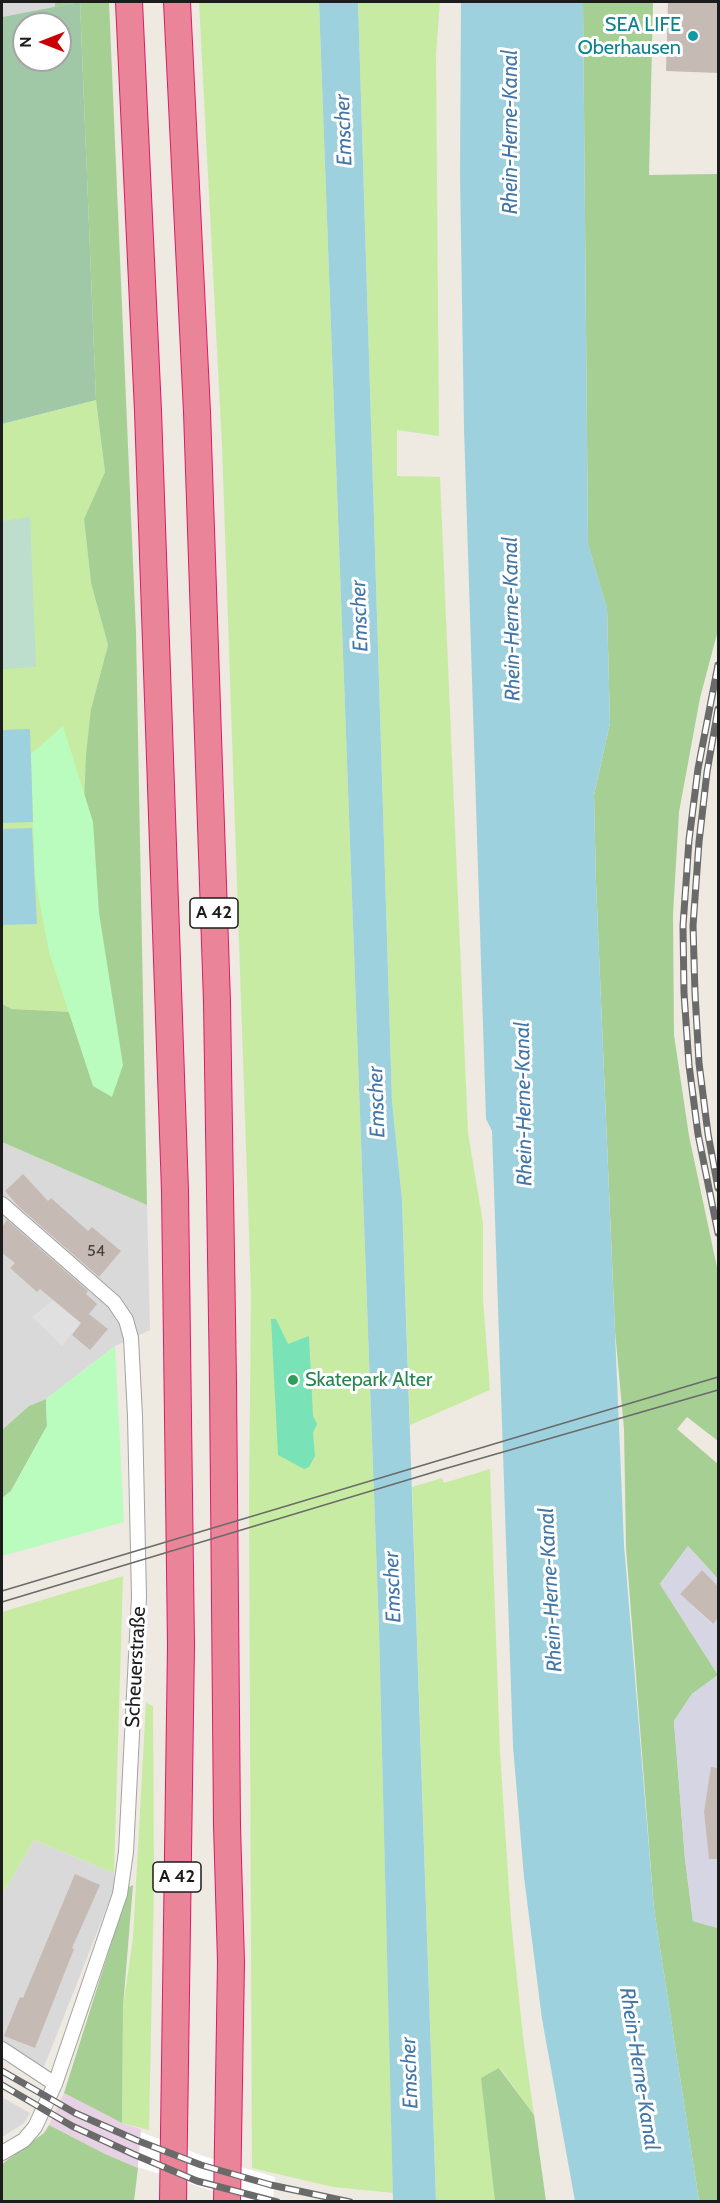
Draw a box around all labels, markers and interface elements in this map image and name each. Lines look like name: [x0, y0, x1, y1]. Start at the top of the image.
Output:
north arrow: [12, 12, 72, 72]
place label: SEA LIFE Oberhausen: [577, 13, 681, 60]
marker: SEA LIFE Oberhausen: [686, 29, 700, 43]
text: N: [16, 36, 35, 48]
water label: Rhein-Herne-Kanal: [498, 50, 524, 214]
water label: Emscher: [330, 94, 358, 166]
water label: Rhein-Herne-Kanal: [498, 537, 526, 701]
water label: Emscher: [346, 580, 374, 652]
road number: A 42: [190, 898, 238, 928]
water label: Rhein-Herne-Kanal: [510, 1022, 538, 1186]
water label: Emscher: [363, 1066, 391, 1138]
house number: 54: [87, 1241, 105, 1261]
place label: Skatepark Alter: [305, 1368, 432, 1392]
marker: Skatepark Alter: [286, 1373, 300, 1387]
water label: Rhein-Herne-Kanal: [534, 1507, 568, 1673]
water label: Emscher: [379, 1551, 407, 1623]
street label: Scheuerstraße: [121, 1606, 151, 1728]
road number: A 42: [153, 1862, 201, 1892]
water label: Rhein-Herne-Kanal: [614, 1986, 664, 2152]
water label: Emscher: [396, 2037, 424, 2109]

